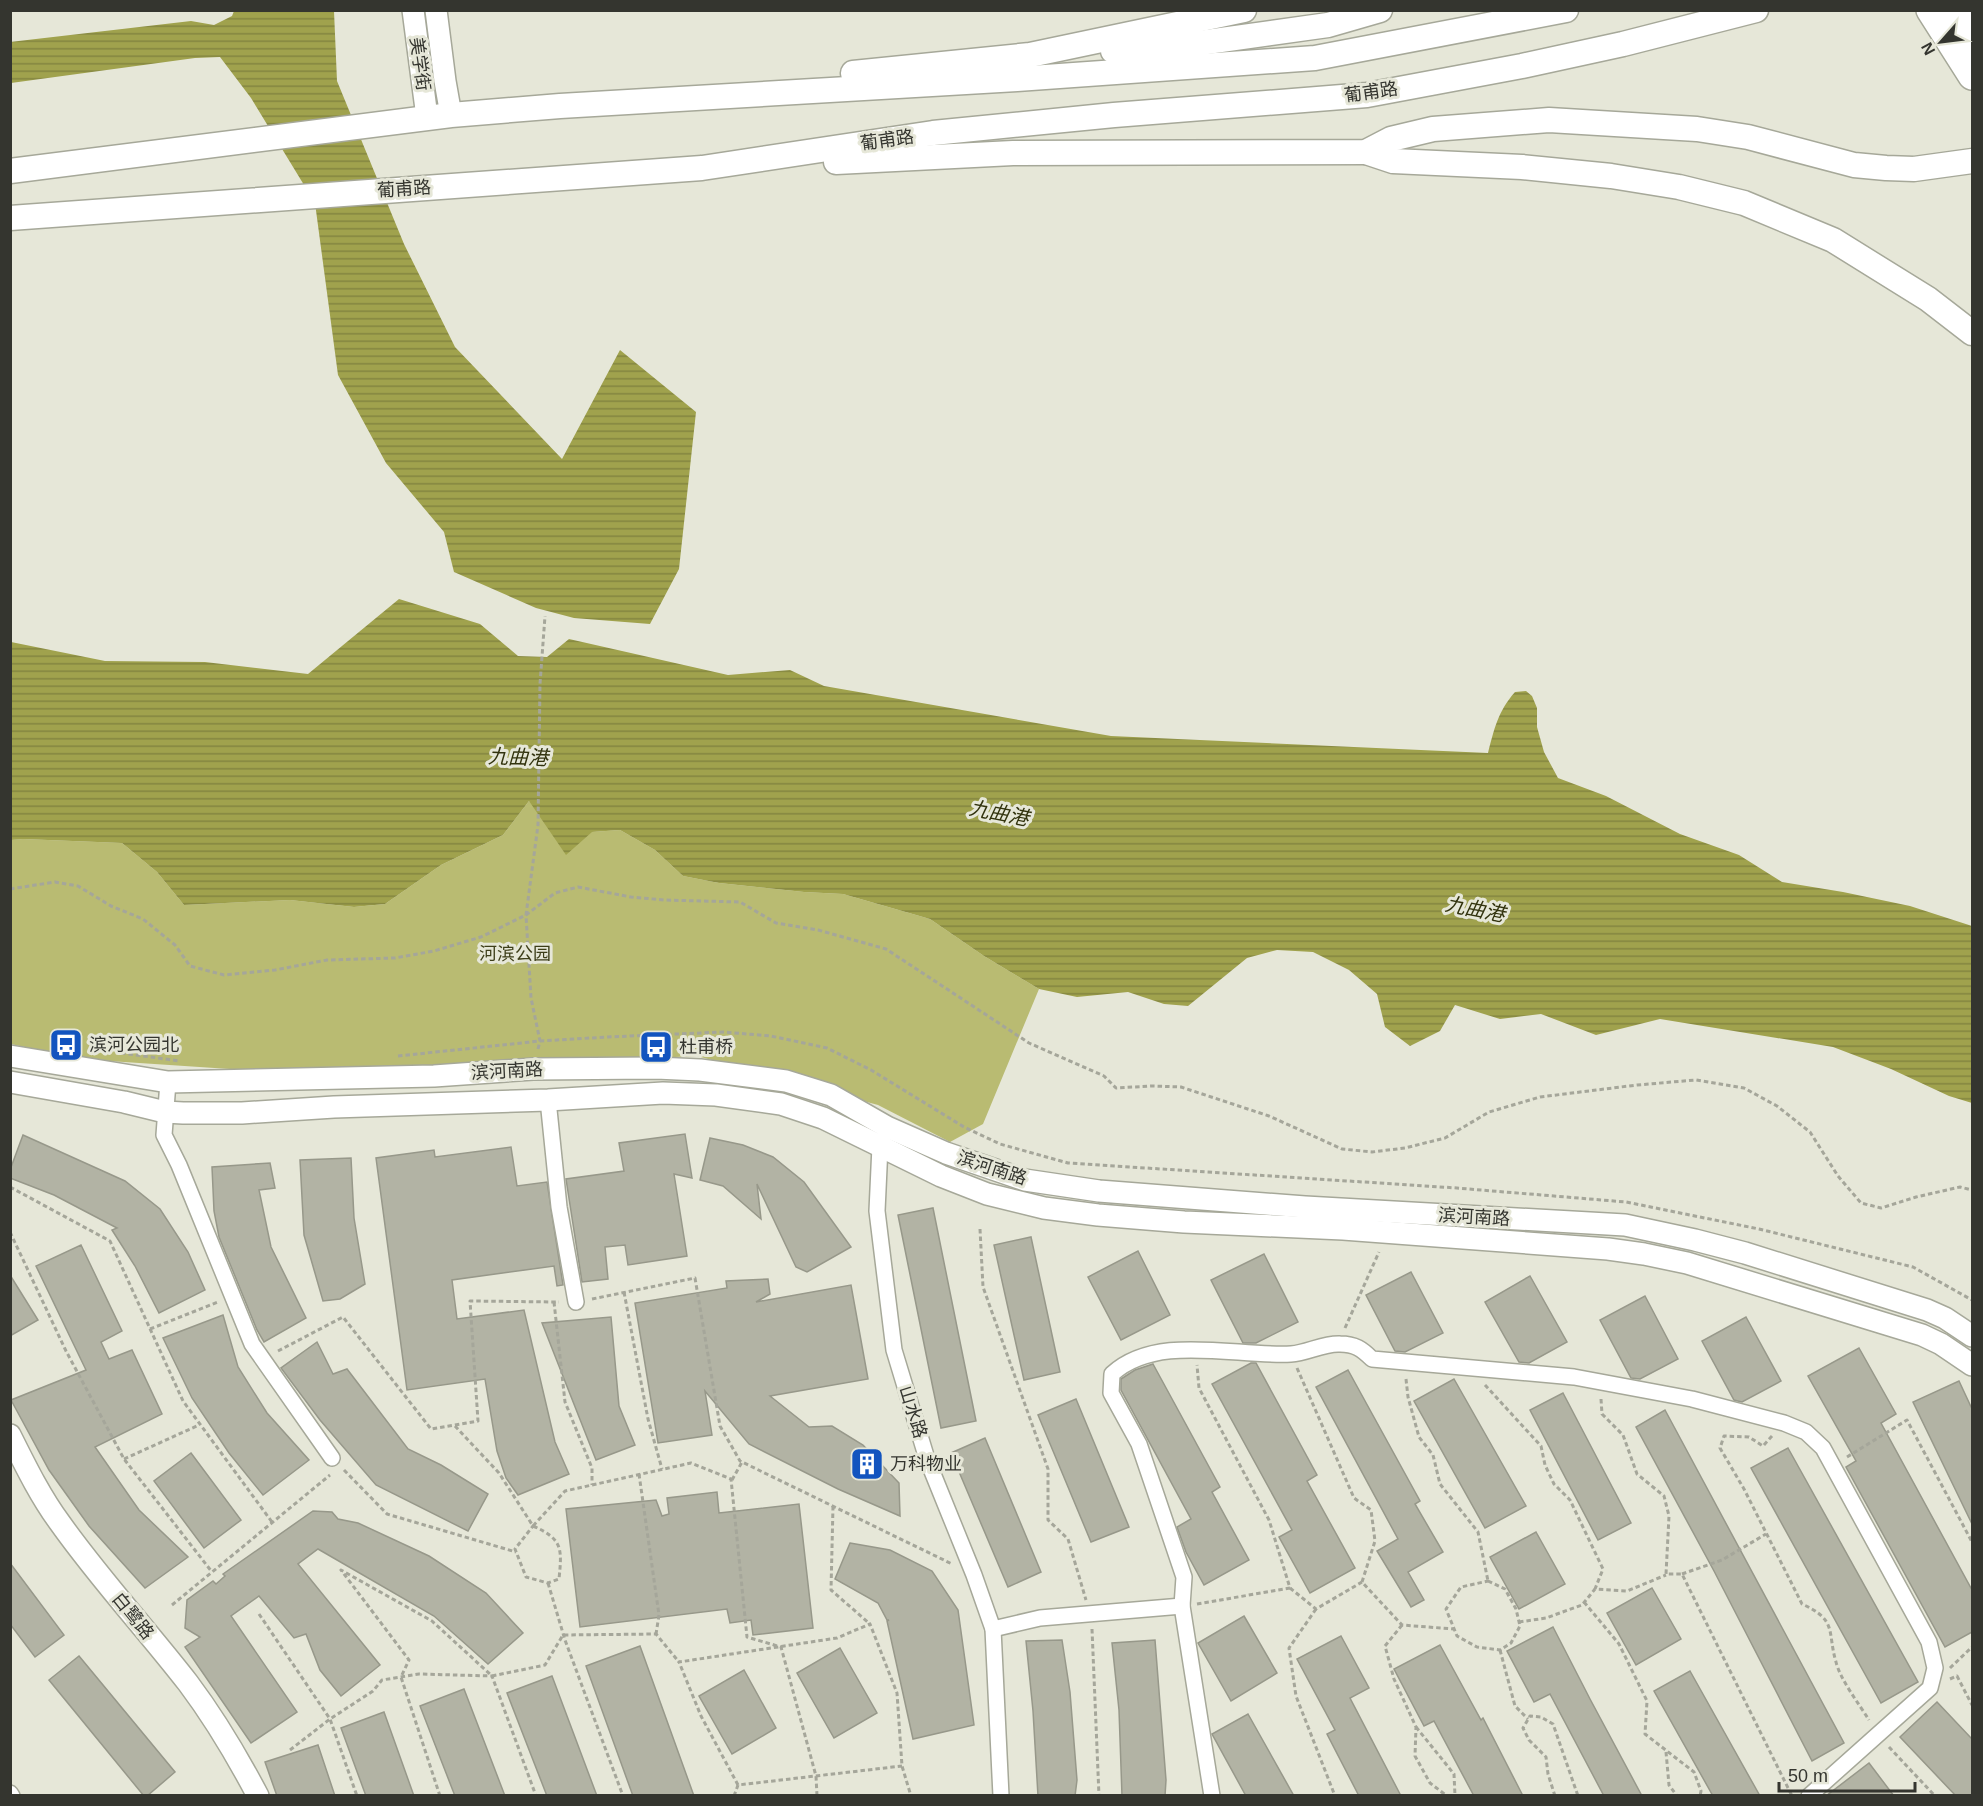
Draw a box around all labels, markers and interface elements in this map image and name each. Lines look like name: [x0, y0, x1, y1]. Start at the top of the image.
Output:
north arrow: [1911, 12, 1971, 72]
street label: 美学街: [406, 36, 434, 92]
text: N: [1918, 40, 1938, 58]
street label: 葡甫路: [1343, 78, 1399, 106]
street label: 葡甫路: [859, 126, 915, 154]
street label: 葡甫路: [376, 177, 432, 201]
water label: 九曲港: [488, 745, 551, 769]
water label: 九曲港: [967, 796, 1033, 830]
water label: 九曲港: [1443, 892, 1509, 926]
park label: 河滨公园: [479, 944, 551, 964]
bus stop icon: 滨河公园北: [48, 1027, 84, 1063]
bus stop icon: 杜甫桥: [638, 1029, 674, 1065]
place label: 滨河公园北: [89, 1035, 179, 1055]
place label: 杜甫桥: [679, 1037, 733, 1057]
street label: 滨河南路: [471, 1059, 543, 1083]
street label: 滨河南路: [955, 1147, 1029, 1189]
street label: 滨河南路: [1438, 1205, 1510, 1229]
street label: 山水路: [896, 1383, 930, 1441]
building icon: 万科物业: [849, 1446, 885, 1482]
place label: 万科物业: [890, 1454, 962, 1474]
street label: 白鹭路: [108, 1589, 158, 1643]
scale bar: [1779, 1755, 1916, 1793]
text: 50 m: [1788, 1766, 1828, 1786]

